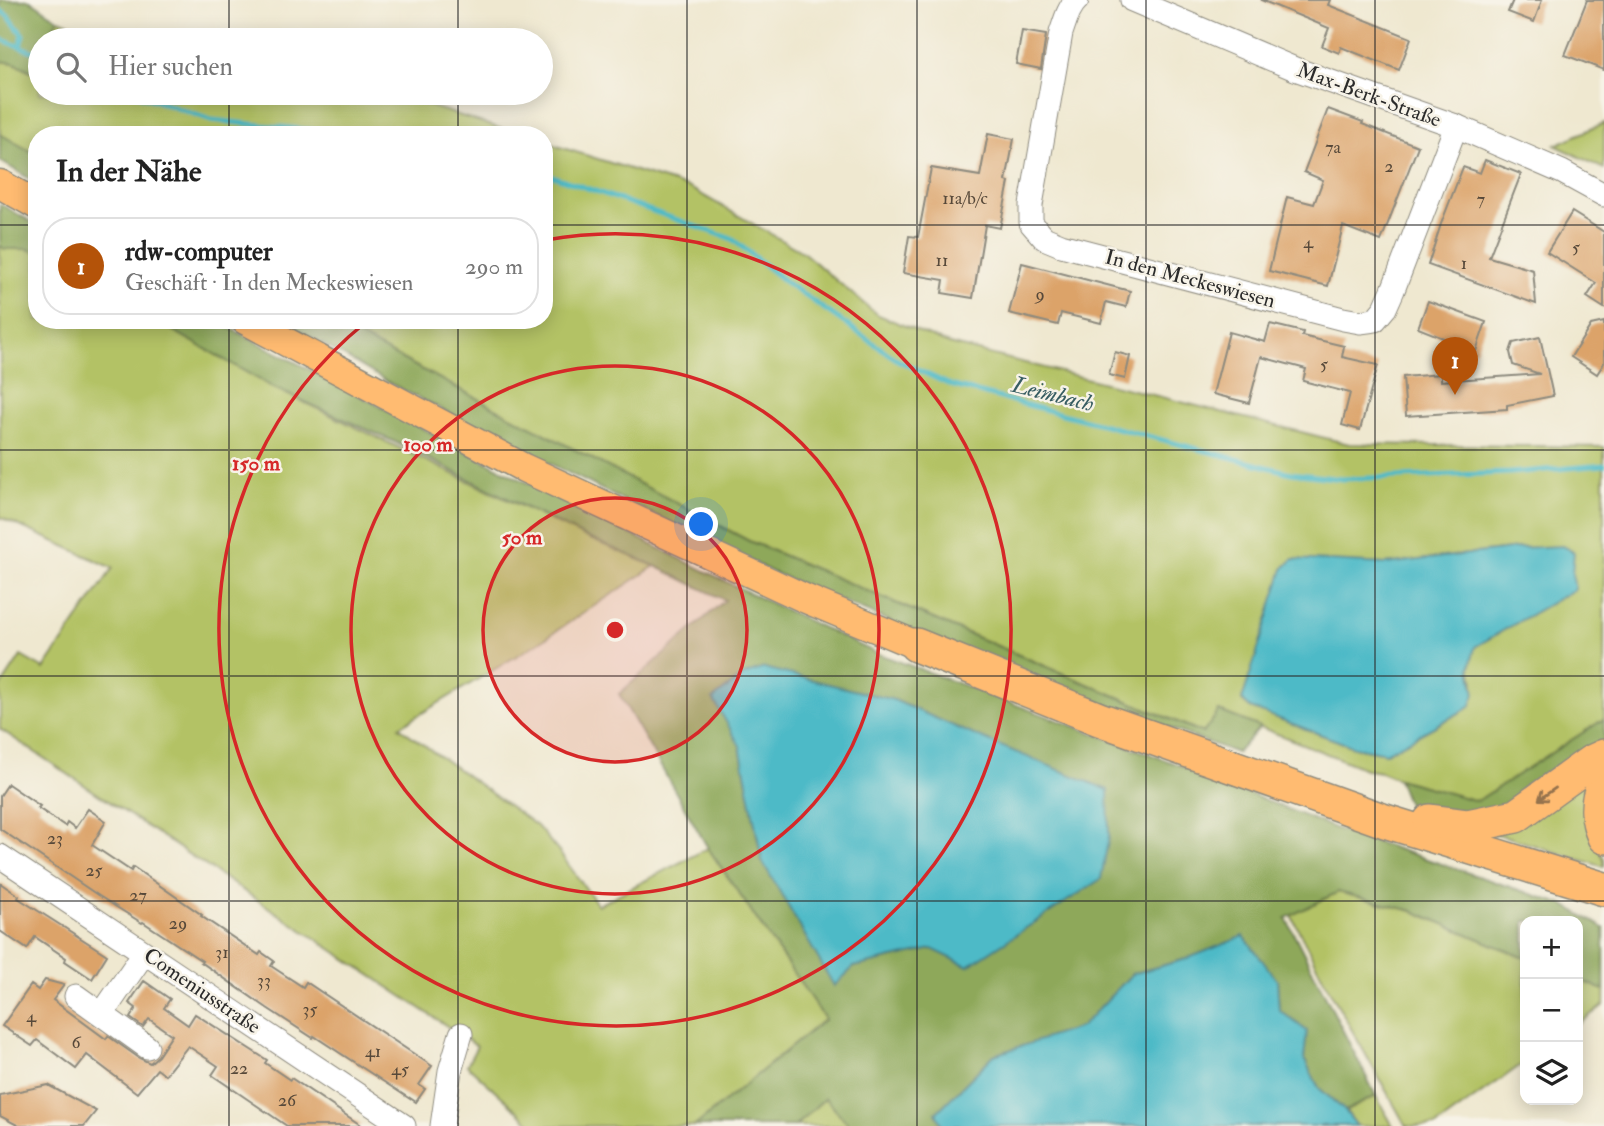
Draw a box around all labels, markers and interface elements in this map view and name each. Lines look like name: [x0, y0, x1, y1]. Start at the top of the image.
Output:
search box: [28, 28, 553, 105]
icon: search: [52, 48, 90, 86]
text: Hier suchen: [108, 51, 233, 83]
street label: Max-Berk-Straße: [1293, 56, 1445, 134]
house number: 7a: [1325, 136, 1341, 159]
text: In der Nähe: [56, 153, 201, 190]
house number: 2: [1384, 155, 1394, 178]
house number: 11a/b/c: [942, 187, 988, 210]
house number: 7: [1477, 188, 1485, 211]
house number: 4: [1303, 231, 1314, 254]
text: rdw-computer: [125, 236, 273, 268]
house number: 5: [1572, 236, 1580, 259]
street label: In den Meckeswiesen: [1102, 243, 1278, 315]
house number: 11: [936, 249, 948, 272]
text: 1: [77, 252, 85, 281]
text: 290 m: [465, 252, 523, 281]
house number: 1: [1461, 252, 1467, 275]
text: Geschäft · In den Meckeswiesen: [125, 268, 413, 297]
house number: 9: [1033, 283, 1045, 306]
pin: 1: [1432, 337, 1478, 395]
house number: 5: [1320, 353, 1328, 376]
water label: Leimbach: [1008, 370, 1097, 418]
text: 100 m: [403, 431, 454, 458]
text: 150 m: [232, 450, 281, 477]
your location: [684, 507, 718, 541]
text: 50 m: [502, 524, 543, 551]
centre of rings: [603, 618, 627, 642]
one-way arrow: [1538, 787, 1557, 801]
house number: 23: [47, 827, 63, 850]
house number: 25: [86, 859, 103, 882]
house number: 27: [129, 884, 147, 907]
house number: 29: [169, 912, 187, 935]
map controls: [1520, 916, 1583, 1105]
button: +: [1520, 916, 1583, 979]
house number: 31: [215, 941, 229, 964]
street label: Comeniusstraße: [138, 942, 266, 1040]
house number: 33: [257, 969, 271, 992]
button: −: [1520, 979, 1583, 1042]
house number: 35: [303, 998, 317, 1021]
house number: 4: [26, 1005, 37, 1028]
house number: 6: [71, 1031, 81, 1054]
house number: 41: [365, 1040, 381, 1063]
button: layers: [1520, 1042, 1583, 1105]
house number: 22: [230, 1057, 248, 1080]
house number: 45: [391, 1058, 409, 1081]
house number: 26: [278, 1089, 297, 1112]

